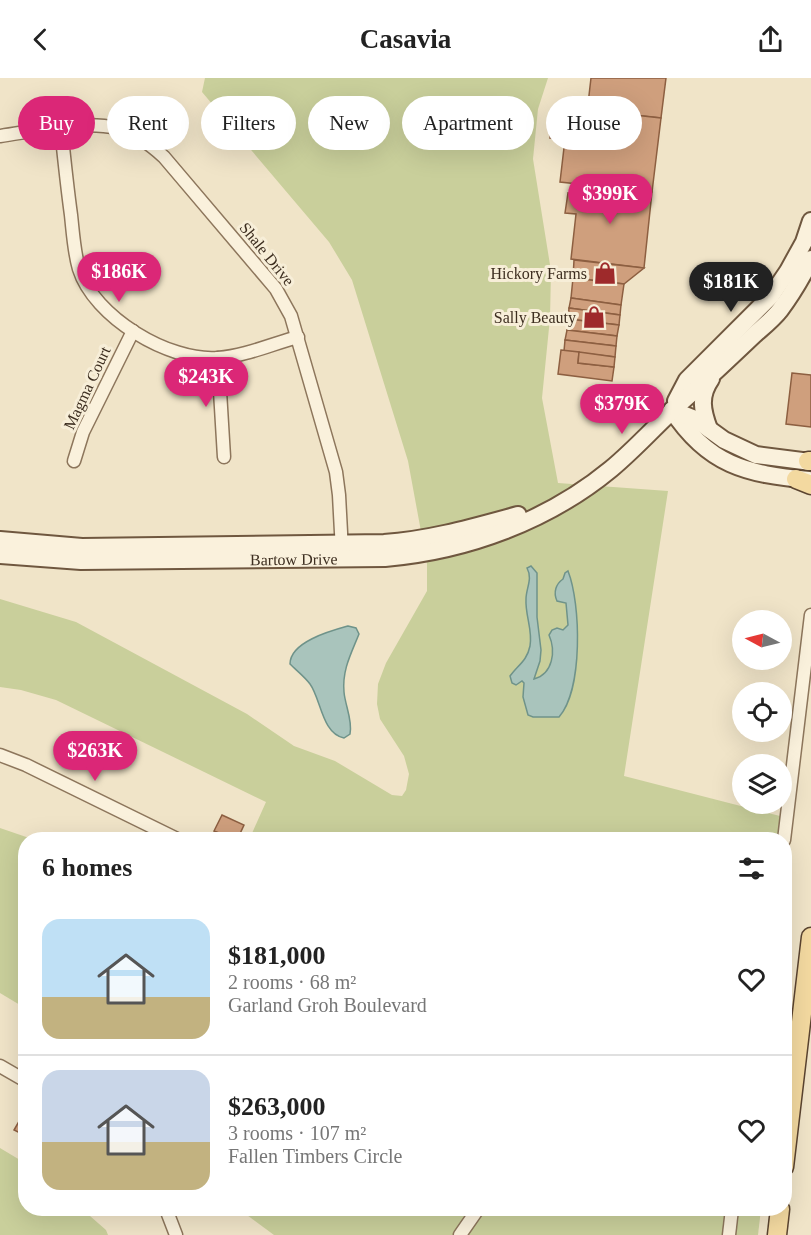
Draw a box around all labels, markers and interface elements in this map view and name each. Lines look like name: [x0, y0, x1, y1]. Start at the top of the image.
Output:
icon: back: [24, 23, 57, 56]
icon: share: [754, 23, 787, 56]
text: Casavia: [360, 24, 451, 54]
chip: Buy: [18, 96, 95, 150]
chip: Rent: [107, 96, 189, 150]
chip: Filters: [201, 96, 296, 150]
chip: New: [308, 96, 390, 150]
chip: Apartment: [402, 96, 534, 150]
chip: House: [546, 96, 642, 150]
pin: $399K: [568, 174, 652, 225]
text: $399K: [582, 182, 638, 204]
street label: Shale Drive: [236, 219, 298, 289]
pin: $186K: [77, 252, 161, 303]
text: $186K: [91, 260, 147, 282]
shop icon: Hickory Farms: [592, 260, 618, 286]
pin: $181K: [689, 262, 773, 313]
place label: Hickory Farms: [491, 265, 587, 283]
text: $181K: [703, 270, 759, 292]
shop icon: Sally Beauty: [581, 304, 607, 330]
place label: Sally Beauty: [494, 309, 576, 327]
street label: Magma Court: [60, 343, 115, 432]
pin: $243K: [164, 357, 248, 408]
text: $243K: [178, 365, 234, 387]
pin: $379K: [580, 384, 664, 435]
text: $379K: [594, 392, 650, 414]
street label: Bartow Drive: [250, 550, 338, 568]
north arrow: [732, 610, 792, 670]
map controls: [732, 610, 792, 814]
button: locate: [732, 682, 792, 742]
pin: $263K: [53, 731, 137, 782]
text: $263K: [67, 739, 123, 761]
button: layers: [732, 754, 792, 814]
icon: filters: [735, 852, 768, 885]
text: 6 homes: [42, 853, 132, 882]
text: $181,000: [228, 941, 326, 970]
icon: home: [90, 943, 162, 1015]
icon: heart: [735, 963, 768, 996]
text: 2 rooms · 68 m²: [228, 971, 356, 993]
text: Garland Groh Boulevard: [228, 994, 427, 1016]
text: $263,000: [228, 1092, 326, 1121]
icon: home: [90, 1094, 162, 1166]
icon: heart: [735, 1114, 768, 1147]
text: 3 rooms · 107 m²: [228, 1122, 366, 1144]
text: Fallen Timbers Circle: [228, 1145, 402, 1167]

